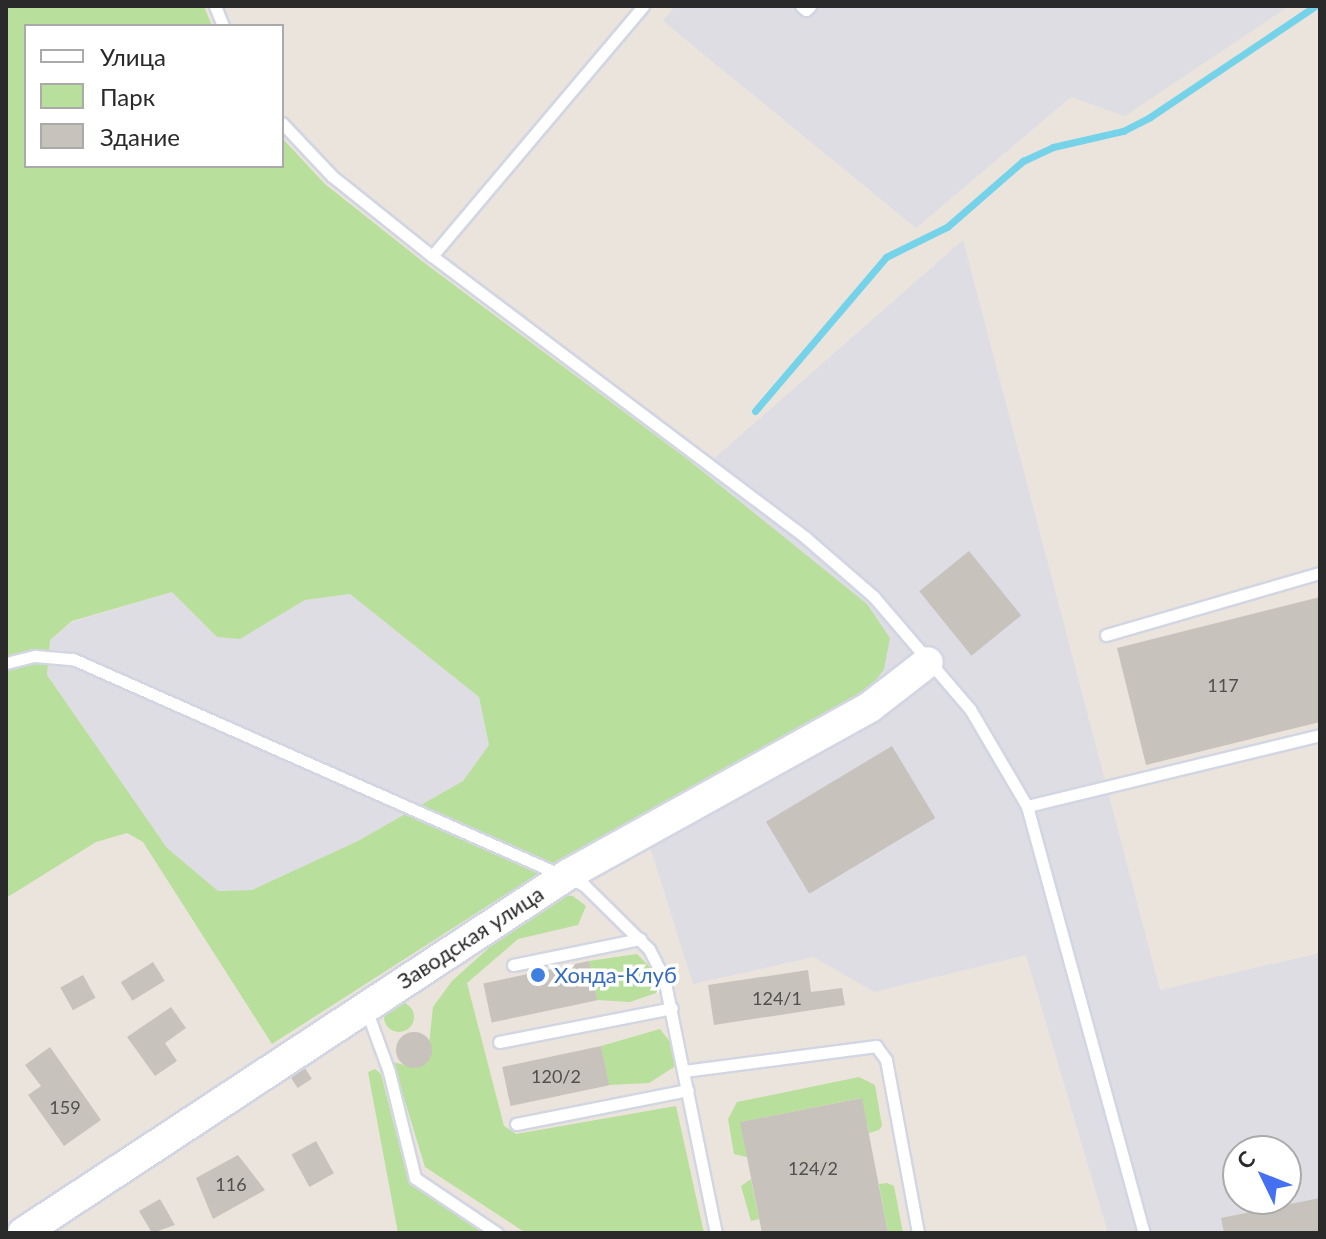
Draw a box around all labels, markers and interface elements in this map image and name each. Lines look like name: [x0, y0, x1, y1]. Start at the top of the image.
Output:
legend: [24, 24, 284, 168]
text: Улица: [100, 42, 166, 71]
text: Парк: [100, 82, 155, 111]
text: Здание: [100, 122, 180, 151]
house number: 117: [1207, 674, 1239, 696]
street label: Заводская улица: [392, 880, 548, 994]
place label: Хонда-Клуб: [554, 962, 677, 988]
marker: Хонда-Клуб: [529, 966, 547, 984]
house number: 124/1: [752, 987, 802, 1009]
house number: 120/2: [531, 1065, 581, 1087]
house number: 159: [49, 1096, 81, 1118]
north arrow: [1222, 1135, 1302, 1215]
text: С: [1231, 1145, 1260, 1174]
house number: 124/2: [788, 1157, 838, 1179]
house number: 116: [215, 1173, 247, 1195]

